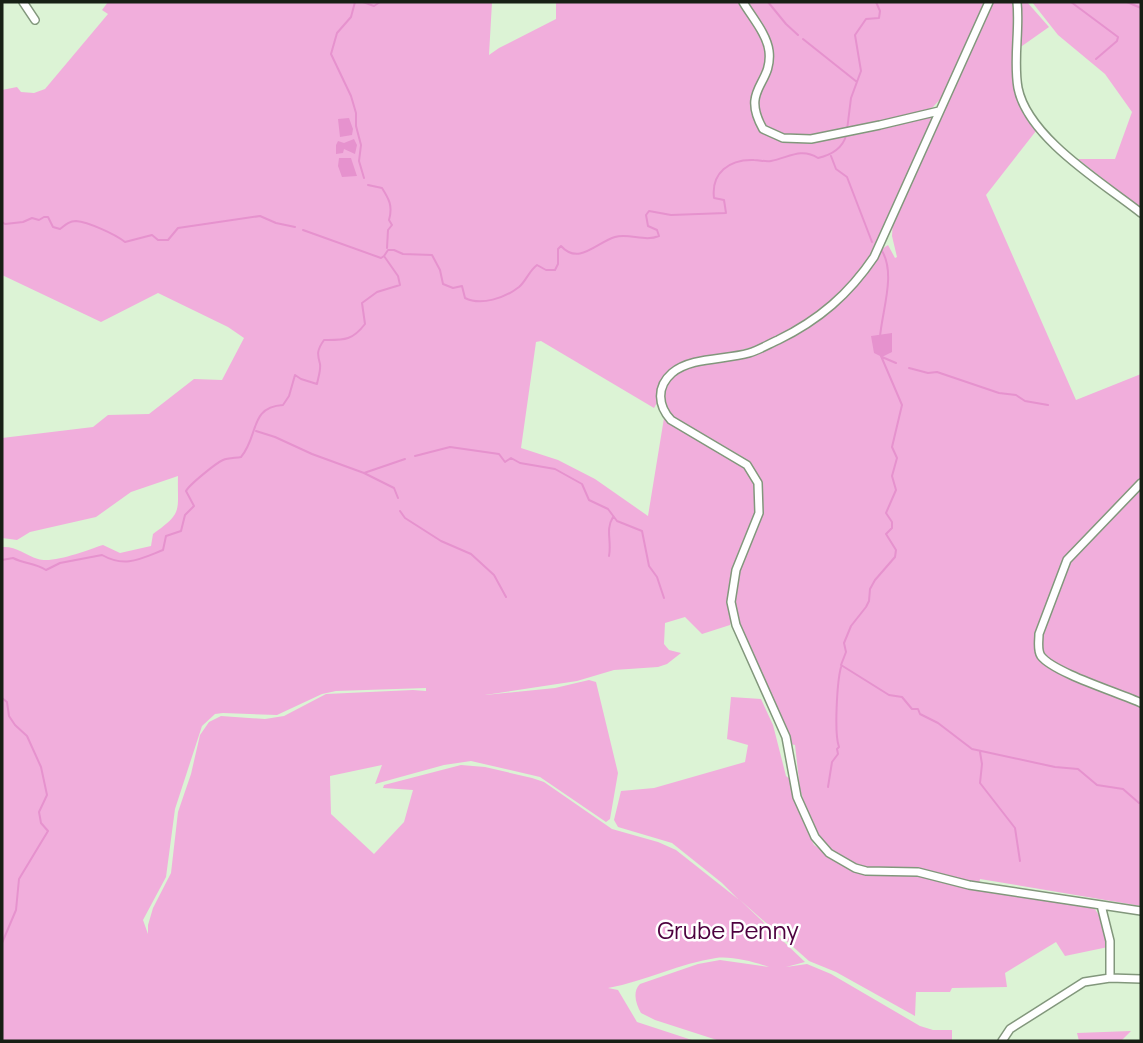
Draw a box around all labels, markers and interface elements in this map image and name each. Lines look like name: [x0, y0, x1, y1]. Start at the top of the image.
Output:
park label: Grube Penny: [657, 913, 799, 946]

